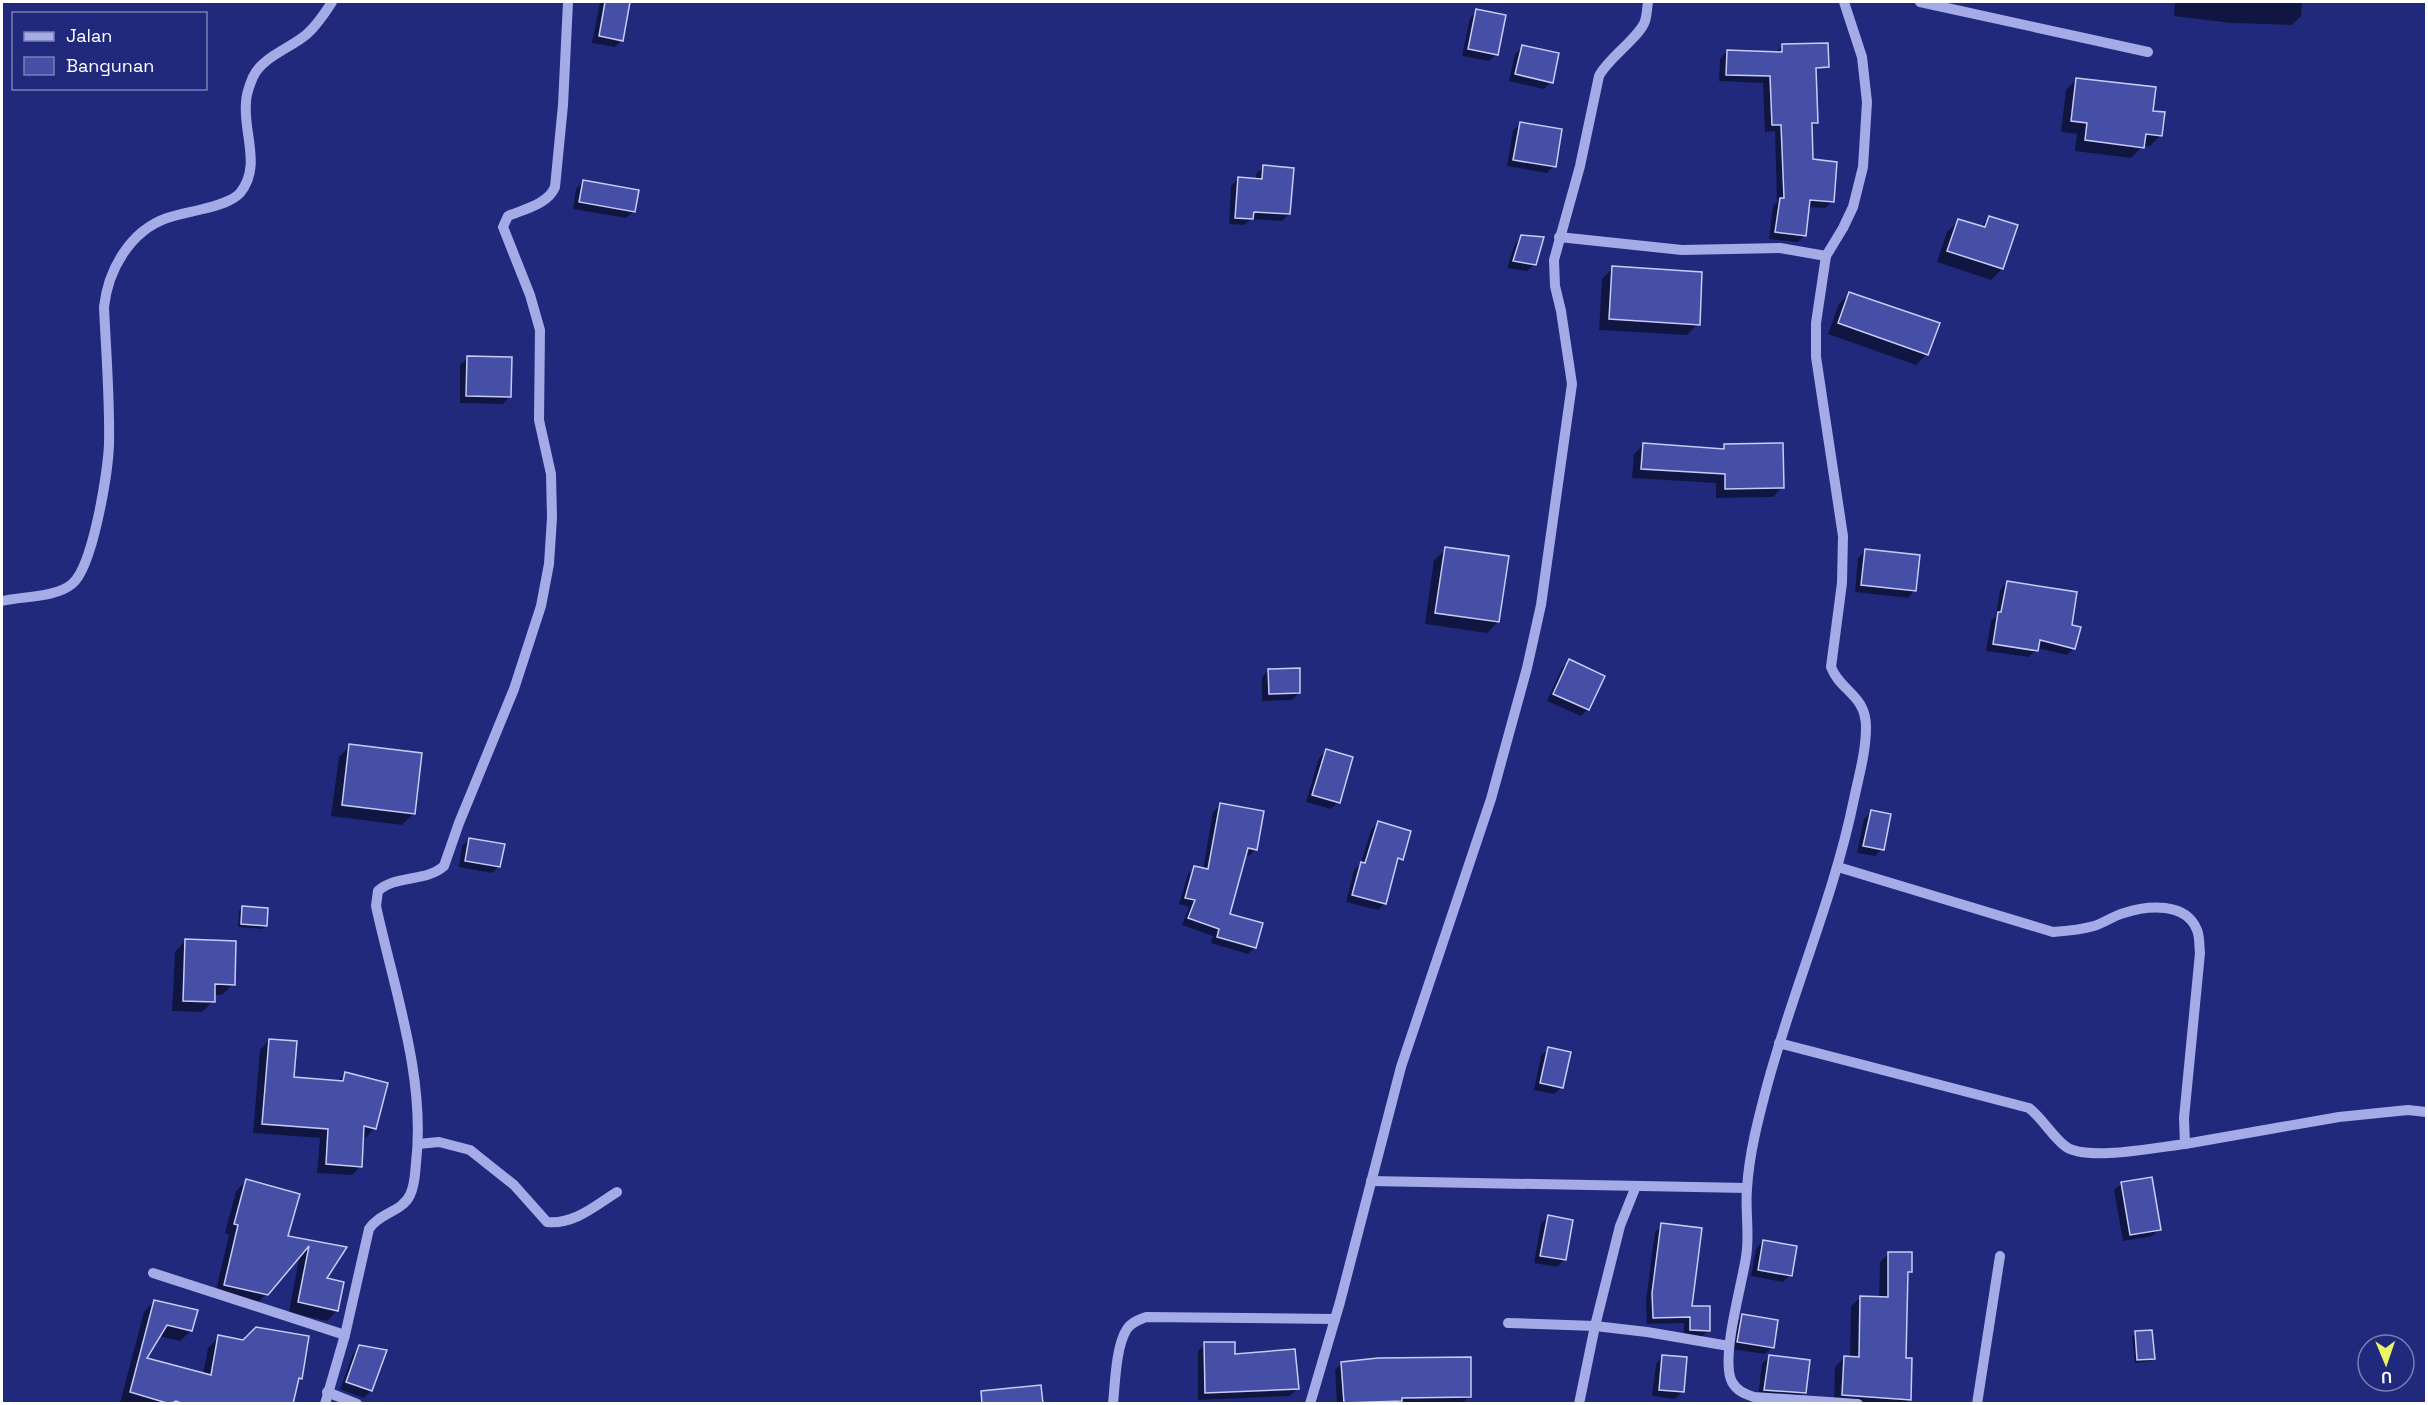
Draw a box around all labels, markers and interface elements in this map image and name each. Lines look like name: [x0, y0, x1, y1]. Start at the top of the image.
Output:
legend: [12, 12, 207, 90]
text: Jalan: [66, 24, 112, 47]
text: Bangunan: [66, 54, 154, 77]
north arrow: [2356, 1333, 2416, 1393]
text: U: [2381, 1367, 2392, 1388]

